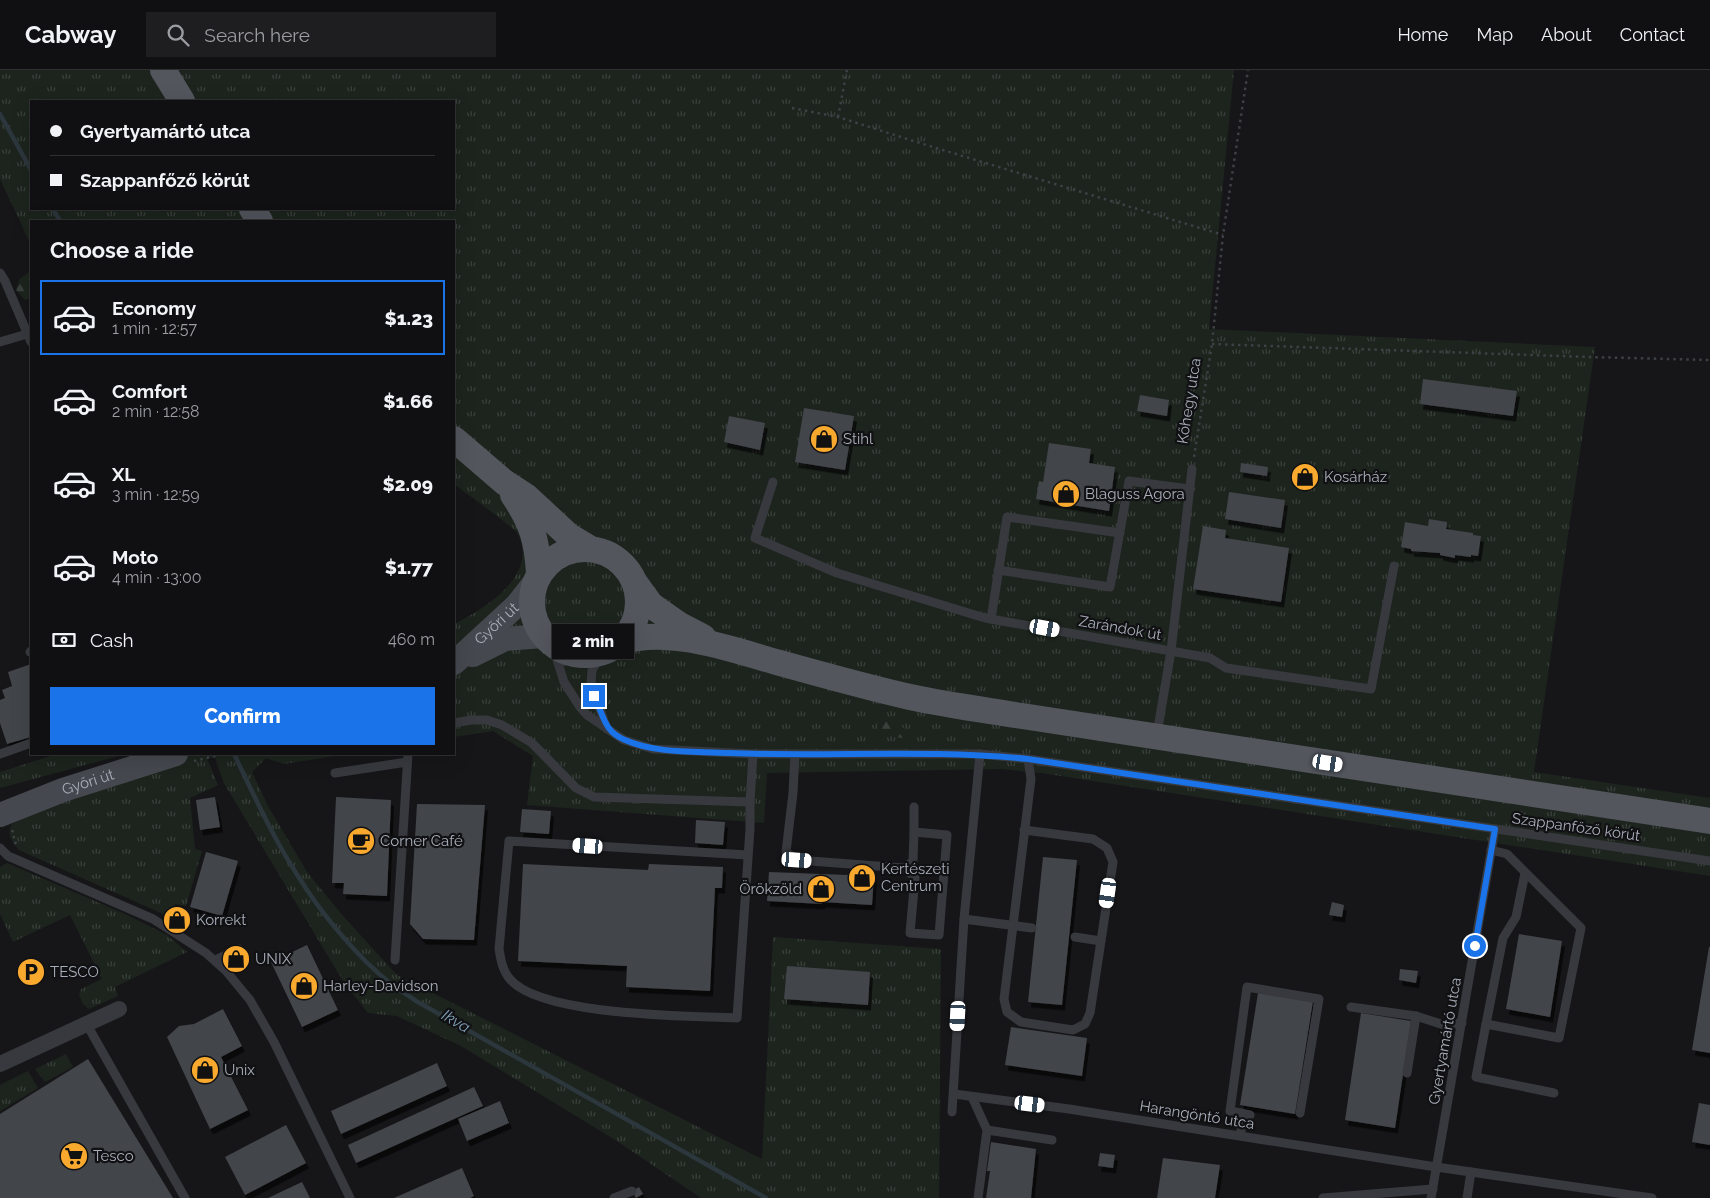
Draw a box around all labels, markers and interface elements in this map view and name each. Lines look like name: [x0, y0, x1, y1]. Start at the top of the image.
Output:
search box: [146, 12, 496, 57]
text: Cabway: [25, 20, 116, 49]
icon: search: [164, 21, 192, 49]
text: Search here: [204, 24, 310, 46]
text: Home: [1397, 24, 1448, 45]
text: Map: [1476, 24, 1513, 45]
text: About: [1541, 24, 1592, 45]
text: Contact: [1620, 24, 1685, 45]
text: Gyertyamártó utca: [80, 120, 251, 142]
text: Szappanfőző körút: [80, 169, 250, 191]
text: Choose a ride: [50, 237, 194, 263]
icon: car: [52, 295, 97, 340]
text: Economy: [112, 297, 196, 319]
text: $1.23: [385, 307, 433, 329]
text: 1 min · 12:57: [112, 319, 197, 338]
street label: Kőhegy utca: [1173, 357, 1205, 445]
icon: car: [52, 378, 97, 423]
text: Comfort: [112, 380, 187, 402]
text: $1.66: [383, 390, 433, 412]
text: 2 min · 12:58: [112, 402, 200, 421]
shop icon: Stihl: [809, 424, 839, 454]
place label: Stihl: [843, 430, 874, 448]
icon: car: [52, 461, 97, 506]
shop icon: Kosárház: [1290, 462, 1320, 492]
text: XL: [112, 463, 135, 485]
place label: Kosárház: [1324, 468, 1387, 486]
text: $2.09: [382, 473, 433, 495]
shop icon: Blaguss Agora: [1051, 479, 1081, 509]
text: 3 min · 12:59: [112, 485, 200, 504]
place label: Blaguss Agora: [1085, 485, 1185, 503]
icon: car: [52, 544, 97, 589]
text: Moto: [112, 546, 158, 568]
text: $1.77: [385, 556, 433, 578]
text: 4 min · 13:00: [112, 568, 202, 587]
street label: Győri út: [471, 599, 523, 649]
street label: Zarándok út: [1077, 612, 1163, 644]
car: [1028, 618, 1061, 638]
callout: 2 min: [553, 624, 635, 658]
icon: cash: [50, 626, 78, 654]
text: Cash: [90, 629, 134, 651]
text: 460 m: [388, 630, 435, 649]
text: 2 min: [572, 632, 614, 651]
route end: [583, 685, 605, 707]
button: Confirm: [50, 687, 435, 745]
car: [1312, 753, 1343, 773]
street label: Győri út: [60, 765, 116, 799]
street label: Szappanfőző körút: [1511, 809, 1641, 845]
cafe icon: Corner Café: [346, 826, 376, 856]
place label: Corner Café: [380, 832, 463, 850]
car: [572, 837, 603, 855]
car: [781, 851, 812, 869]
place label: Kertészeti Centrum: [881, 860, 949, 895]
shop icon: Kertészeti Centrum: [847, 863, 877, 893]
shop icon: Örökzöld: [806, 874, 836, 904]
car: [1098, 877, 1117, 909]
place label: Örökzöld: [739, 879, 802, 898]
shop icon: Korrekt: [162, 905, 192, 935]
place label: Korrekt: [196, 911, 246, 929]
route start: [1464, 935, 1486, 957]
shop icon: UNIX: [221, 944, 251, 974]
place label: UNIX: [255, 950, 292, 968]
parking icon: TESCO: [16, 957, 46, 987]
place label: TESCO: [50, 963, 99, 981]
shop icon: Harley-Davidson: [289, 971, 319, 1001]
street label: Gyertyamártó utca: [1425, 976, 1465, 1106]
place label: Harley-Davidson: [323, 977, 439, 995]
car: [949, 1001, 966, 1031]
water label: Ikva: [438, 1005, 474, 1037]
shop icon: Unix: [190, 1055, 220, 1085]
place label: Unix: [224, 1061, 255, 1079]
car: [1014, 1095, 1045, 1113]
street label: Harangöntő utca: [1138, 1097, 1256, 1133]
supermarket icon: Tesco: [59, 1141, 89, 1171]
place label: Tesco: [93, 1147, 134, 1165]

